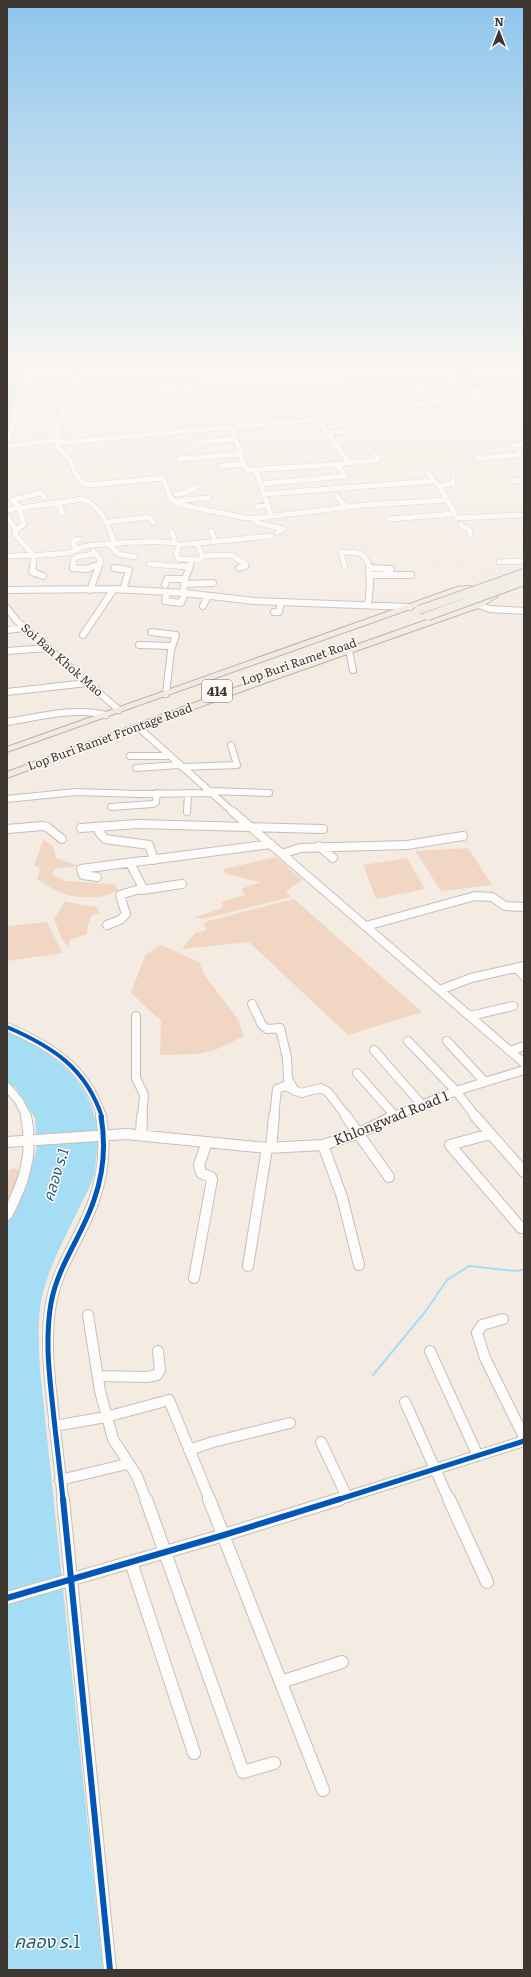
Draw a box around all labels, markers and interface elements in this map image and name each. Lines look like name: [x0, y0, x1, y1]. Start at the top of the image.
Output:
north arrow: [479, 12, 519, 52]
text: N: [494, 13, 504, 29]
street label: Soi Ban Khok Mao: [18, 618, 108, 700]
street label: Lop Buri Ramet Road: [239, 633, 359, 689]
road number: 414: [202, 680, 232, 702]
street label: Lop Buri Ramet Frontage Road: [25, 698, 195, 774]
street label: Khlongwad Road 1: [330, 1085, 452, 1149]
water label: คลอง ร.1: [36, 1145, 74, 1204]
water label: คลอง ร.1: [14, 1927, 80, 1954]

